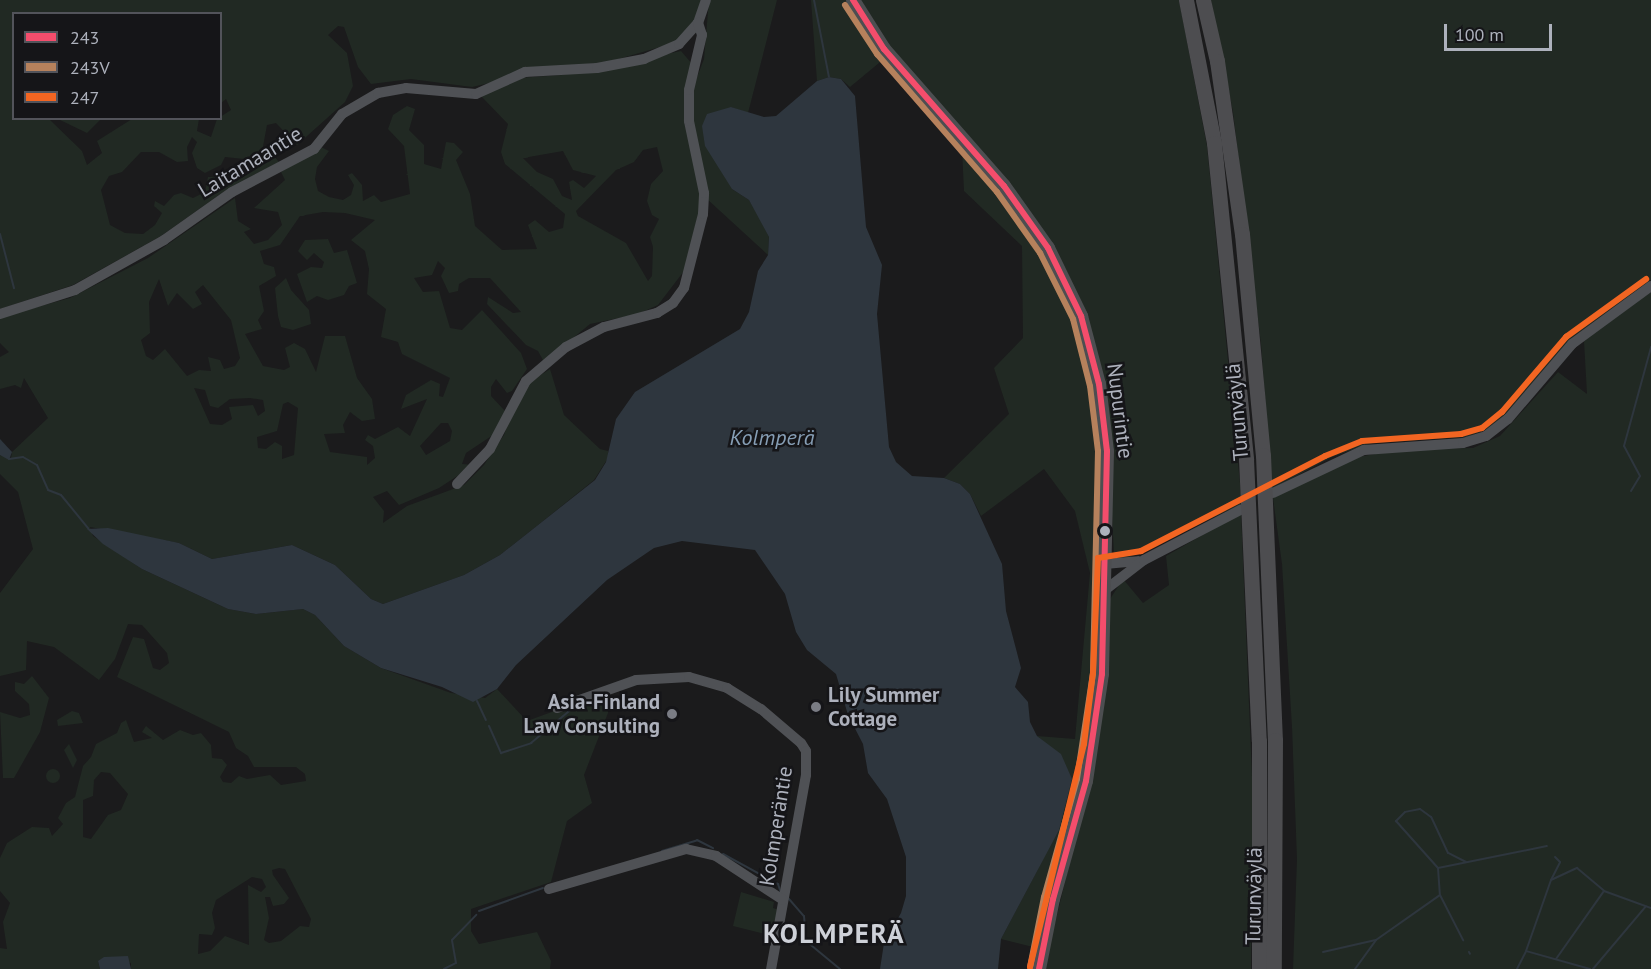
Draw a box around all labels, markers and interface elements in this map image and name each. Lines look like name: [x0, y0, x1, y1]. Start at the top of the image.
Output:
legend: [12, 12, 222, 120]
scale bar: [1447, 12, 1555, 50]
text: 100 m: [1455, 23, 1504, 46]
text: 243: [70, 26, 99, 49]
text: 243V: [70, 56, 110, 79]
text: 247: [70, 86, 99, 109]
street label: Laitamaantie: [193, 121, 307, 203]
street label: Nupurintie: [1102, 362, 1138, 460]
street label: Turunväylä: [1220, 362, 1254, 462]
water label: Kolmperä: [729, 425, 815, 451]
unlabelled marker: [1099, 525, 1111, 537]
place label: Lily Summer Cottage: [828, 682, 940, 732]
place label: Asia-Finland Law Consulting: [523, 689, 660, 739]
marker: Lily Summer Cottage: [809, 700, 823, 714]
marker: Asia-Finland Law Consulting: [665, 707, 679, 721]
street label: Kolmperäntie: [754, 764, 798, 888]
street label: Turunväylä: [1241, 847, 1267, 945]
district label: KOLMPERÄ: [763, 918, 905, 950]

